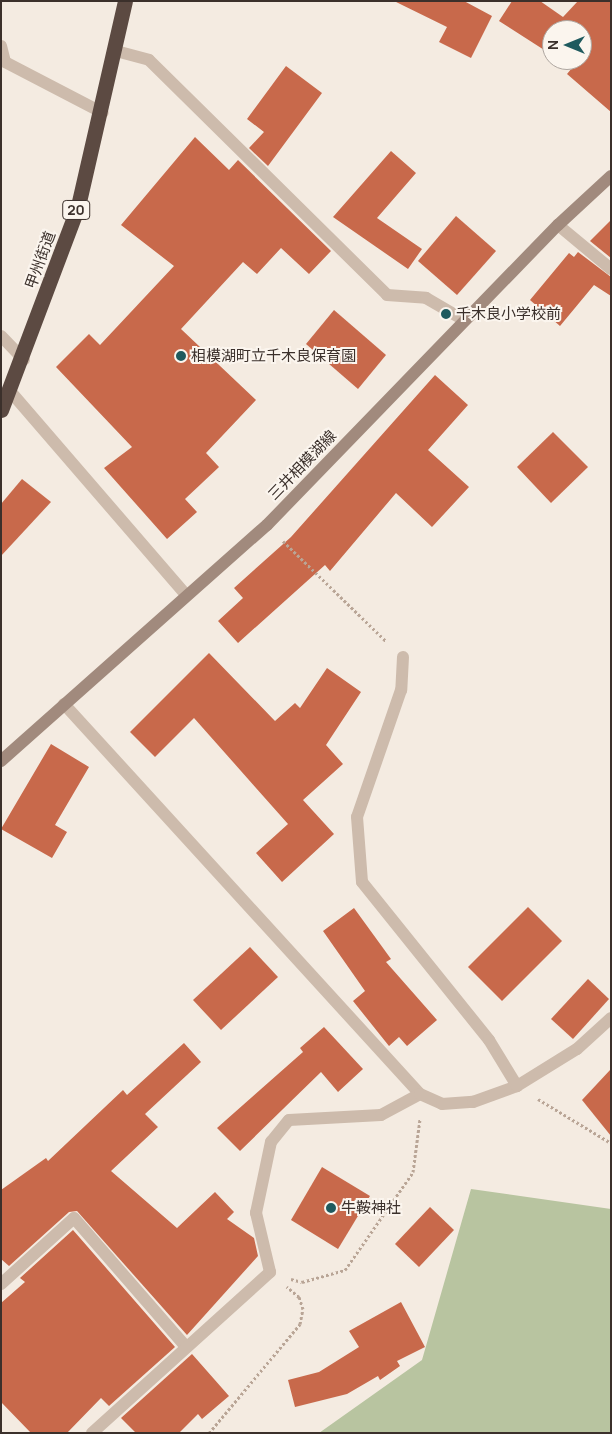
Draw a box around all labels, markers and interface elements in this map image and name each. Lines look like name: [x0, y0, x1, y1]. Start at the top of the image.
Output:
north arrow: [542, 20, 592, 70]
text: N: [543, 40, 562, 50]
road number: 20: [61, 198, 91, 222]
street label: 甲州街道: [21, 229, 59, 291]
place label: 千木良小学校前: [456, 305, 561, 323]
marker: 千木良小学校前: [440, 308, 452, 320]
place label: 相模湖町立千木良保育園: [191, 347, 356, 365]
marker: 相模湖町立千木良保育園: [175, 350, 187, 362]
street label: 三井相模湖線: [264, 426, 340, 504]
place label: 牛鞍神社: [341, 1199, 401, 1217]
marker: 牛鞍神社: [325, 1202, 337, 1214]

